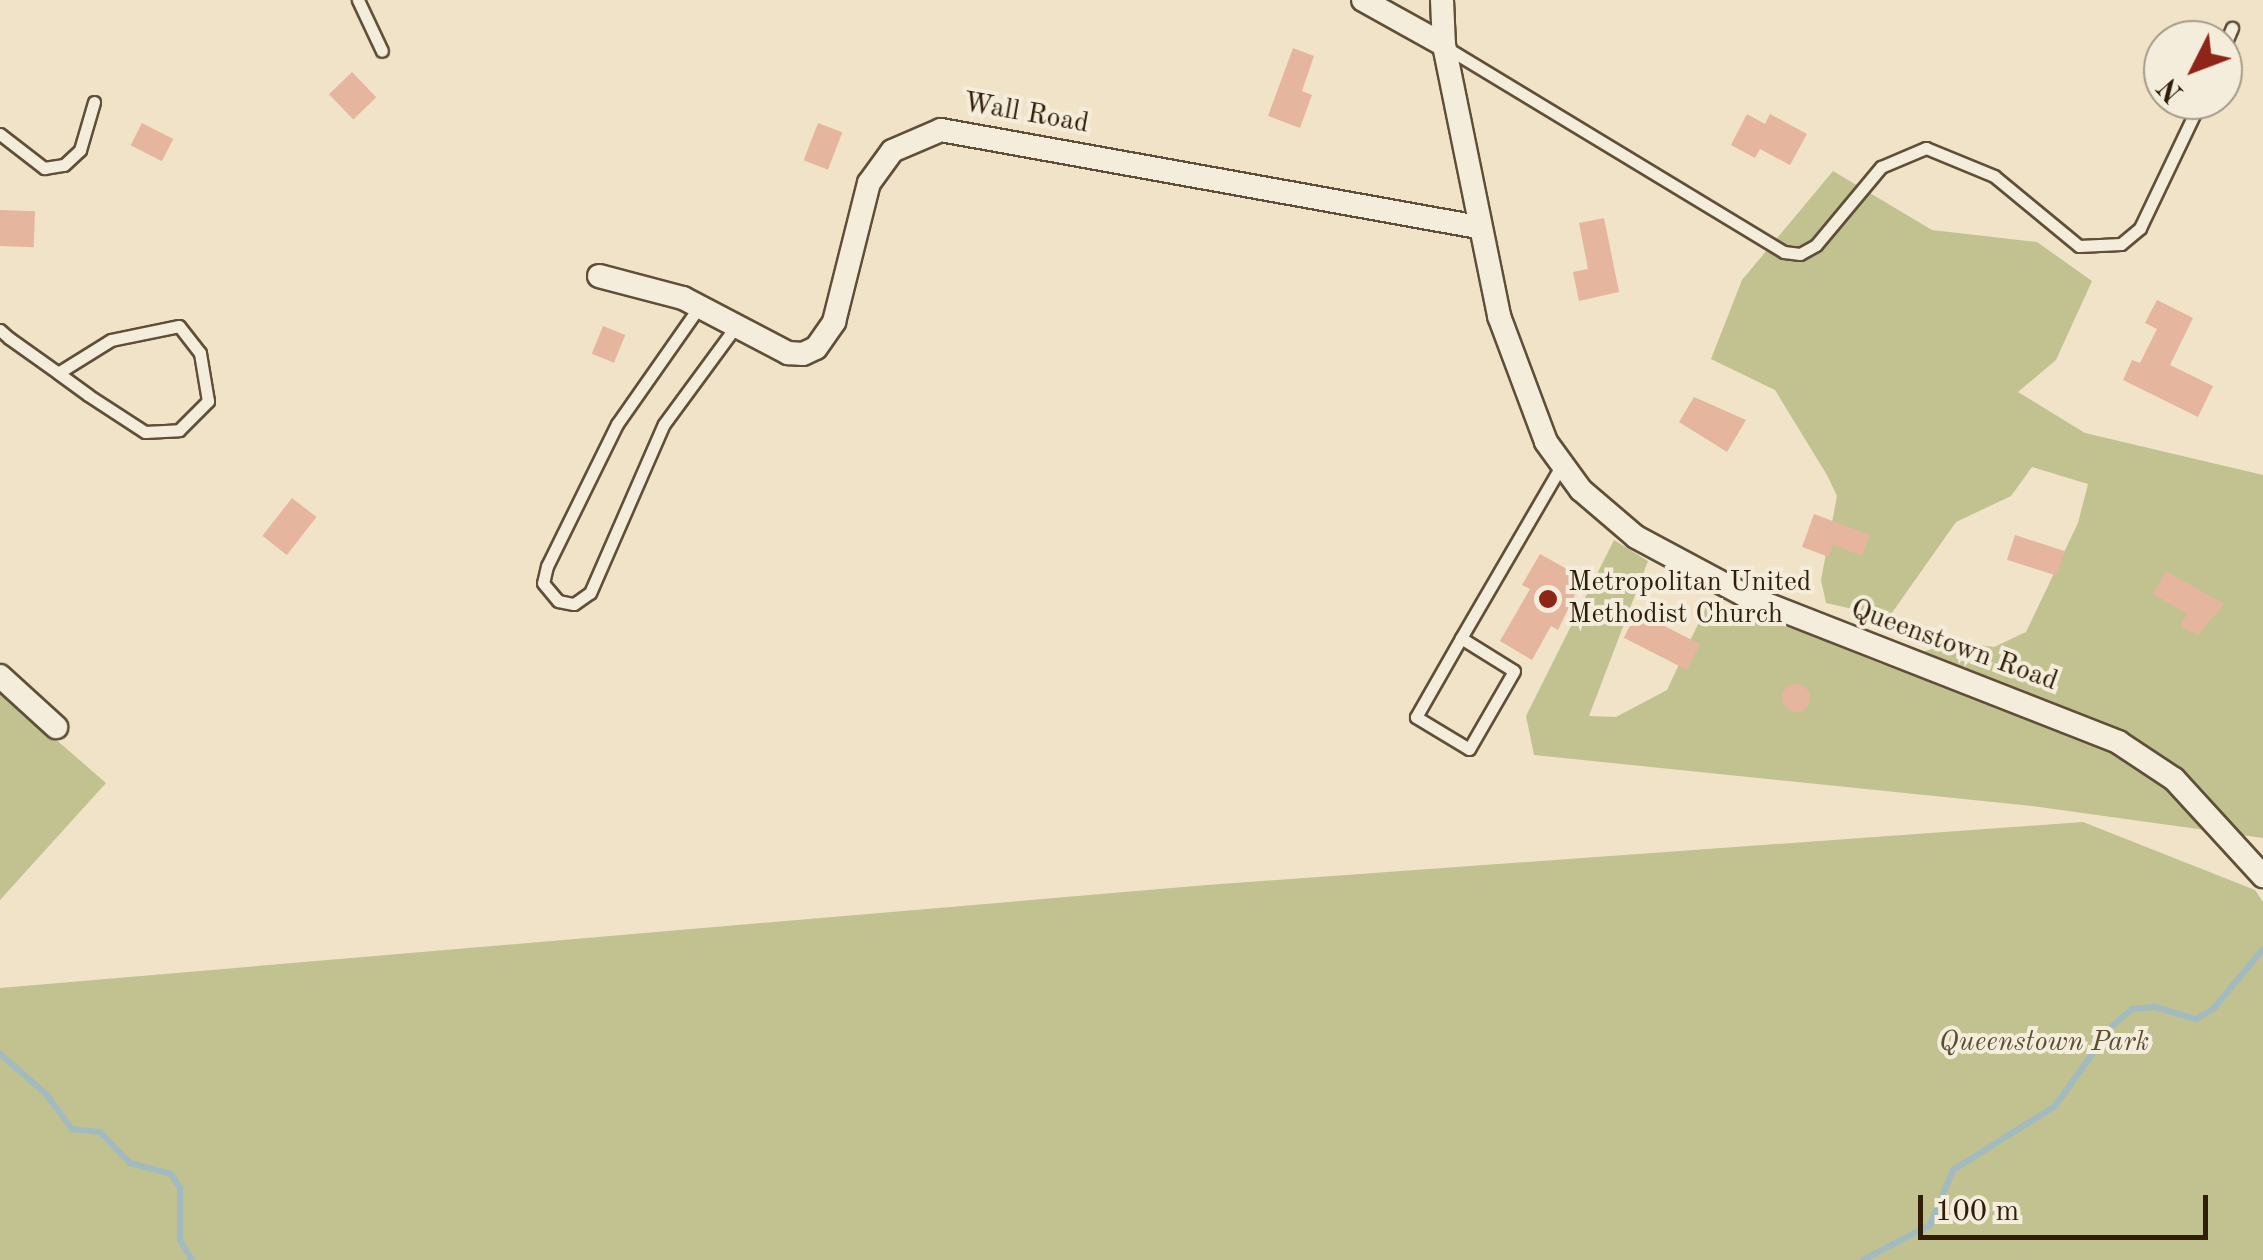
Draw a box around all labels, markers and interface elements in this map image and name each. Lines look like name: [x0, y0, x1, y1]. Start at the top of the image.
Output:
north arrow: [2143, 20, 2243, 120]
text: N: [2155, 71, 2190, 106]
street label: Wall Road: [961, 86, 1091, 142]
place label: Metropolitan United Methodist Church: [1568, 566, 1811, 632]
marker: Metropolitan United Methodist Church: [1537, 588, 1559, 610]
street label: Queenstown Road: [1846, 593, 2062, 699]
park label: Queenstown Park: [1939, 1026, 2149, 1060]
scale bar: [1923, 1175, 2213, 1237]
text: 100 m: [1935, 1197, 2019, 1227]

